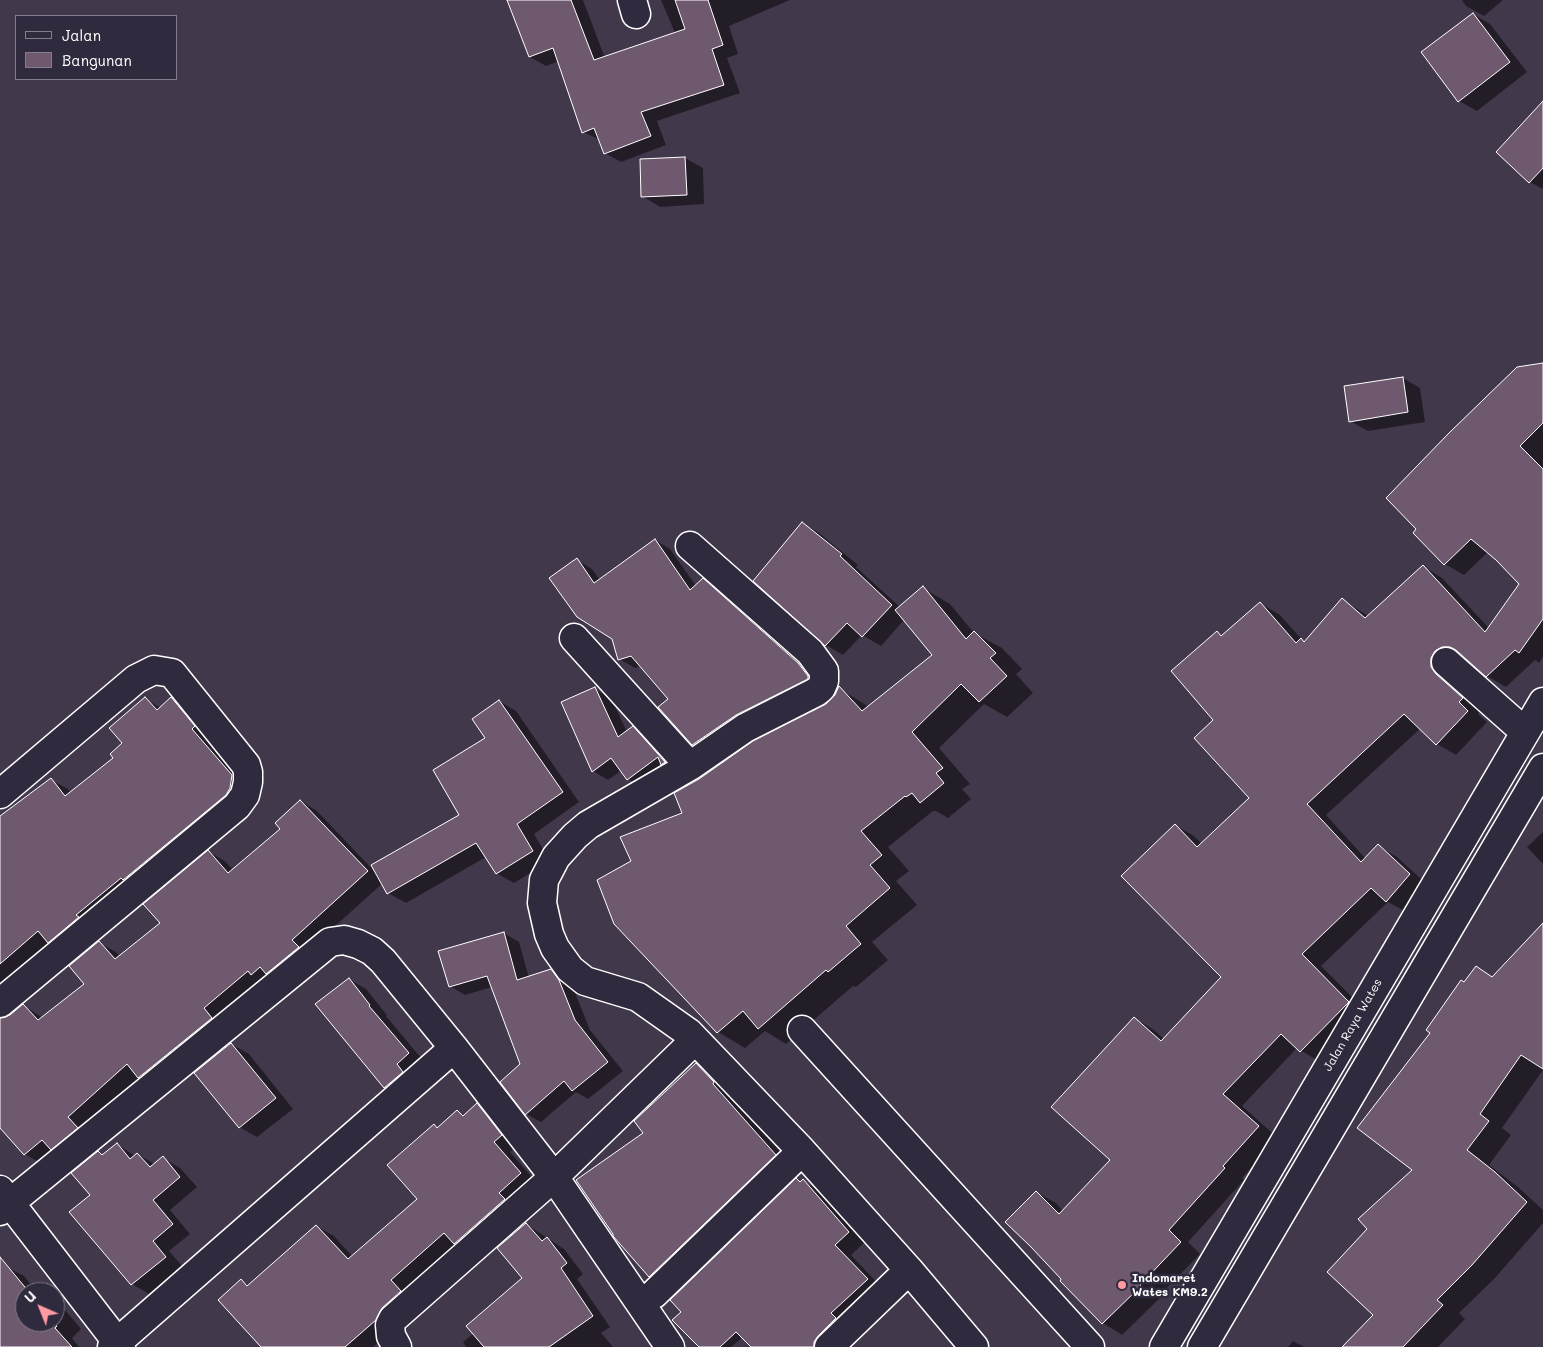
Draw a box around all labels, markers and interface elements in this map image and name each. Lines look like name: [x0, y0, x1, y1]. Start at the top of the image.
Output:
legend: [15, 15, 178, 80]
text: Jalan: [62, 25, 101, 45]
text: Bangunan: [62, 50, 132, 70]
street label: Jalan Raya Wates: [1321, 976, 1385, 1074]
place label: Indomaret Wates KM9.2: [1132, 1271, 1208, 1299]
marker: Indomaret Wates KM9.2: [1116, 1279, 1128, 1291]
north arrow: [15, 1282, 65, 1332]
text: U: [20, 1286, 40, 1307]

